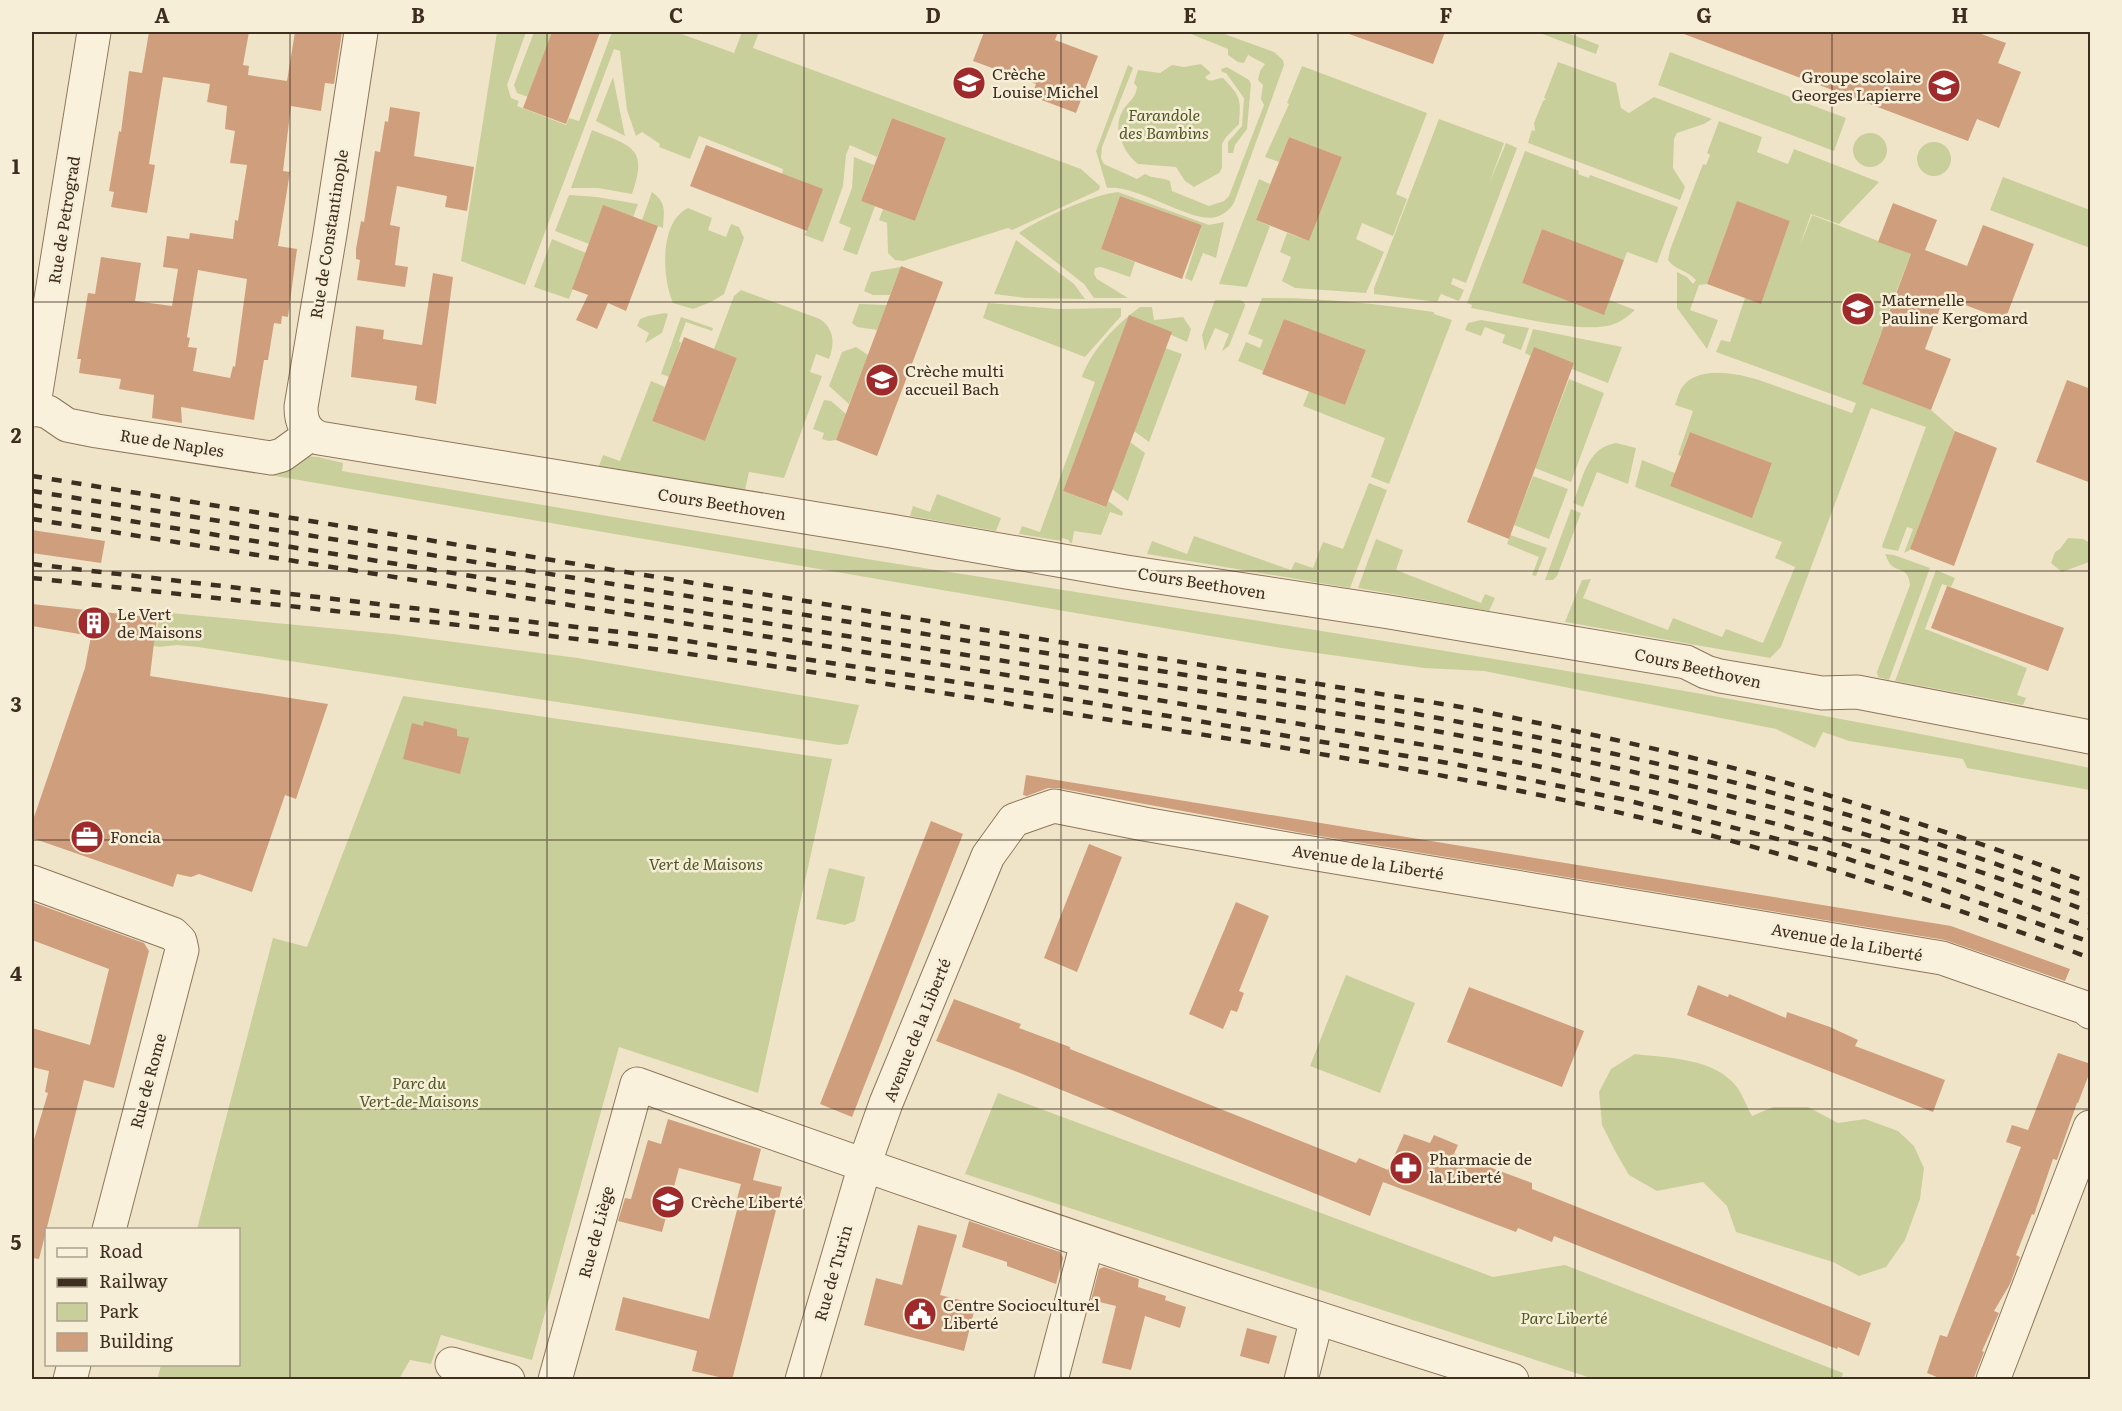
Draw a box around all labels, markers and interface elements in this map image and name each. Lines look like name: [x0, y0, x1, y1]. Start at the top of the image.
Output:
text: A: [154, 0, 170, 29]
text: B: [411, 0, 425, 29]
text: C: [669, 0, 683, 29]
text: D: [925, 0, 941, 29]
text: E: [1183, 0, 1197, 29]
text: F: [1440, 0, 1453, 29]
text: G: [1696, 0, 1712, 29]
text: H: [1952, 0, 1968, 29]
place label: Crèche Louise Michel: [992, 61, 1099, 103]
place label: Groupe scolaire Georges Lapierre: [1792, 64, 1921, 106]
school or university icon: Crèche Louise Michel: [951, 65, 987, 101]
school or university icon: Groupe scolaire Georges Lapierre: [1926, 68, 1962, 104]
park label: Farandole des Bambins: [1119, 102, 1209, 144]
street label: Rue de Constantinople: [303, 147, 353, 320]
text: 1: [12, 150, 20, 180]
street label: Rue de Petrograd: [41, 154, 85, 285]
place label: Maternelle Pauline Kergomard: [1881, 287, 2028, 329]
school or university icon: Maternelle Pauline Kergomard: [1840, 291, 1876, 327]
place label: Crèche multi accueil Bach: [905, 358, 1004, 400]
school or university icon: Crèche multi accueil Bach: [864, 362, 900, 398]
text: 2: [11, 419, 22, 449]
street label: Rue de Naples: [119, 422, 226, 462]
street label: Cours Beethoven: [656, 481, 788, 525]
street label: Cours Beethoven: [1136, 560, 1268, 604]
place label: Le Vert de Maisons: [117, 601, 202, 643]
building icon: Le Vert de Maisons: [76, 605, 112, 641]
street label: Cours Beethoven: [1632, 641, 1764, 693]
text: 3: [10, 688, 22, 718]
office icon: Foncia: [69, 819, 105, 855]
place label: Foncia: [110, 824, 161, 848]
street label: Avenue de la Liberté: [1291, 837, 1446, 885]
park label: Vert de Maisons: [649, 851, 763, 875]
street label: Avenue de la Liberté: [1770, 916, 1925, 966]
street label: Avenue de la Liberté: [876, 954, 956, 1105]
text: 4: [10, 957, 22, 987]
street label: Rue de Rome: [123, 1030, 171, 1131]
park label: Parc du Vert-de-Maisons: [359, 1070, 479, 1112]
place label: Pharmacie de la Liberté: [1429, 1146, 1532, 1188]
pharmacy icon: Pharmacie de la Liberté: [1388, 1150, 1424, 1186]
street label: Rue de Liège: [571, 1183, 619, 1280]
school or university icon: Crèche Liberté: [650, 1184, 686, 1220]
place label: Crèche Liberté: [691, 1189, 803, 1213]
street label: Rue de Turin: [807, 1222, 857, 1324]
text: 5: [11, 1226, 22, 1256]
legend: [45, 1228, 240, 1366]
text: Road: [99, 1237, 143, 1264]
text: Railway: [99, 1267, 168, 1294]
place label: Centre Socioculturel Liberté: [943, 1292, 1100, 1334]
public building icon: Centre Socioculturel Liberté: [902, 1296, 938, 1332]
text: Park: [99, 1297, 140, 1324]
park label: Parc Liberté: [1520, 1305, 1608, 1329]
text: Building: [99, 1327, 174, 1354]

